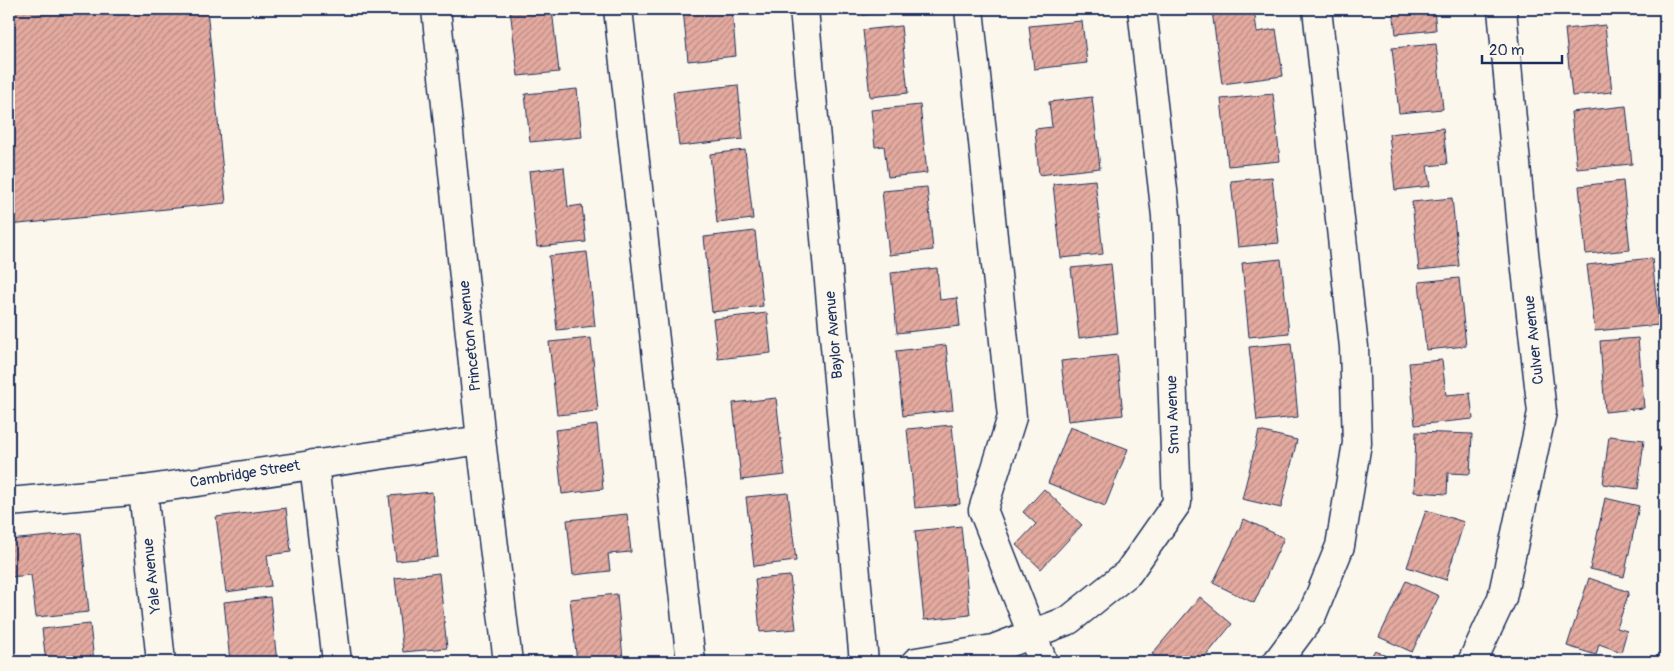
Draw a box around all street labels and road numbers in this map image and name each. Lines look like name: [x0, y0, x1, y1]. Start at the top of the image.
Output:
street label: Princeton Avenue: [455, 279, 485, 392]
street label: Baylor Avenue: [821, 290, 847, 380]
street label: Culver Avenue: [1520, 294, 1548, 385]
street label: Smu Avenue: [1162, 375, 1184, 455]
street label: Cambridge Street: [189, 456, 302, 492]
street label: Yale Avenue: [139, 537, 165, 615]

